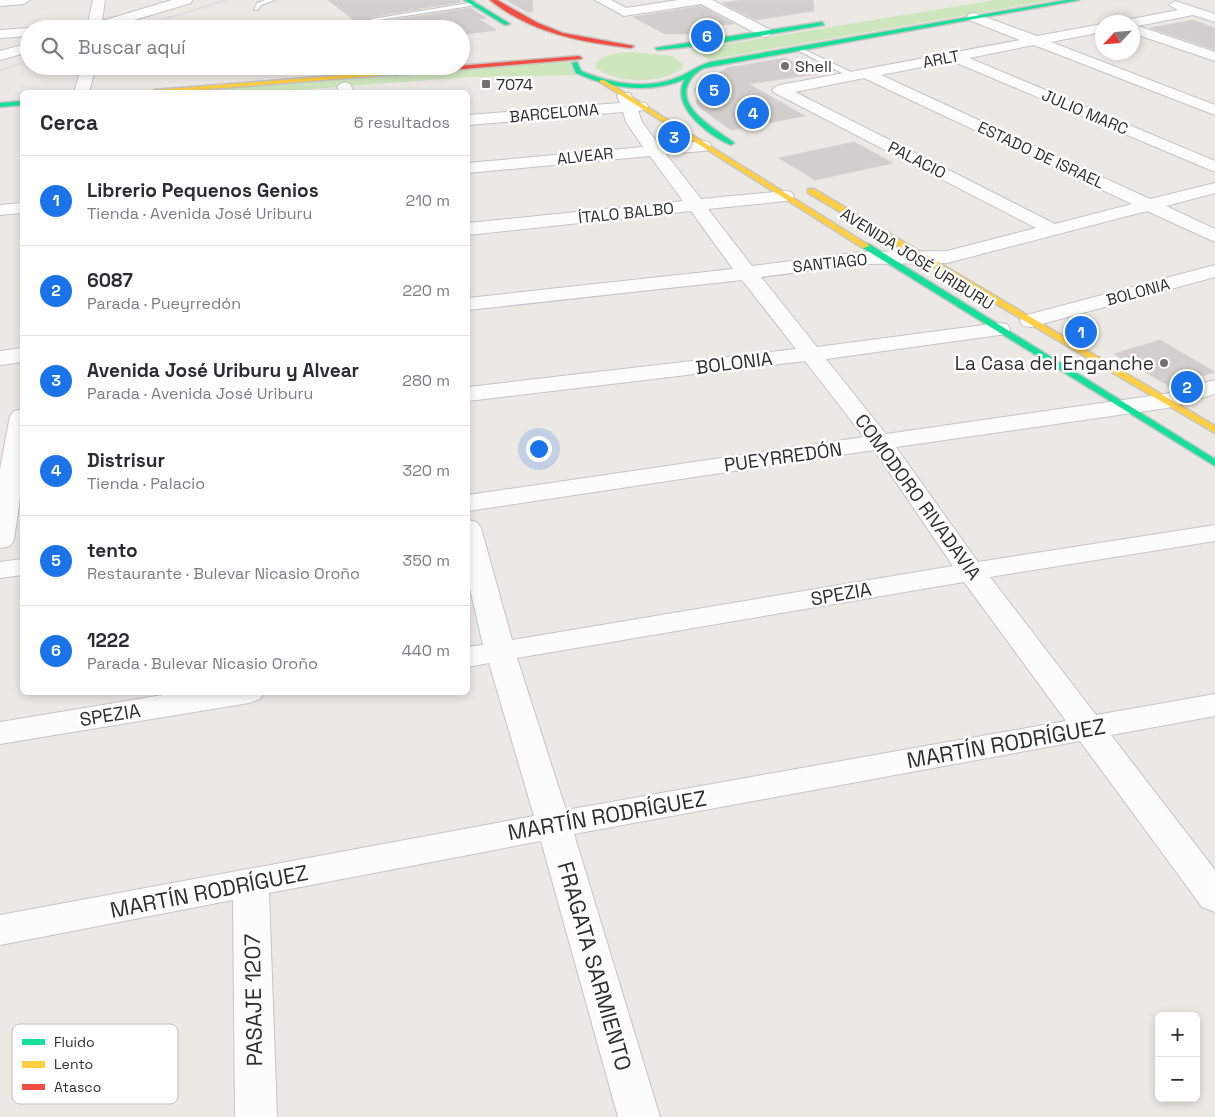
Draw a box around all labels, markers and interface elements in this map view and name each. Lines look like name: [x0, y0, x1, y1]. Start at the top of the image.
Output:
north arrow: [1095, 15, 1140, 60]
pin: 6: [691, 17, 723, 55]
search box: [20, 20, 470, 75]
icon: search: [38, 34, 66, 62]
text: Buscar aquí: [78, 35, 186, 60]
street label: ARLT: [921, 45, 961, 73]
place label: Shell: [795, 56, 832, 77]
marker: Shell: [779, 60, 791, 72]
pin: 5: [698, 71, 730, 109]
place label: 7074: [496, 74, 533, 95]
marker: 7074: [480, 78, 492, 90]
street label: JULIO MARC: [1039, 84, 1131, 140]
pin: 4: [737, 94, 769, 132]
street label: BARCELONA: [508, 99, 600, 127]
text: Cerca: [40, 109, 98, 136]
text: 6 resultados: [354, 112, 450, 133]
street label: ESTADO DE ISRAEL: [974, 116, 1108, 194]
pin: 3: [658, 118, 690, 156]
street label: PALACIO: [884, 136, 950, 184]
street label: ALVEAR: [556, 143, 614, 169]
text: Librerio Pequenos Genios: [87, 178, 319, 203]
text: 1: [52, 190, 60, 211]
text: 210 m: [406, 190, 450, 211]
street label: ÍTALO BALBO: [577, 198, 675, 228]
text: Tienda · Avenida José Uriburu: [87, 203, 312, 224]
street label: AVENIDA JOSÉ URIBURU: [837, 203, 997, 315]
street label: SANTIAGO: [792, 249, 868, 277]
text: 6087: [87, 268, 133, 293]
street label: BOLONIA: [1104, 273, 1172, 311]
text: 2: [51, 280, 61, 301]
text: 220 m: [403, 280, 450, 301]
text: Parada · Pueyrredón: [87, 293, 241, 314]
pin: 1: [1065, 313, 1097, 351]
street label: BOLONIA: [694, 346, 774, 380]
place label: La Casa del Enganche: [955, 351, 1154, 376]
marker: La Casa del Enganche: [1158, 357, 1170, 369]
text: Avenida José Uriburu y Alvear: [87, 358, 359, 383]
pin: 2: [1171, 368, 1203, 406]
text: 3: [51, 370, 61, 391]
text: 280 m: [402, 370, 450, 391]
text: Parada · Avenida José Uriburu: [87, 383, 313, 404]
street label: COMODORO RIVADAVIA: [849, 409, 987, 585]
your location: [526, 436, 552, 462]
street label: PUEYRREDÓN: [722, 436, 844, 478]
text: Distrisur: [87, 448, 165, 473]
text: 4: [51, 460, 61, 481]
text: 320 m: [403, 460, 450, 481]
text: Tienda · Palacio: [87, 473, 205, 494]
text: tento: [87, 538, 138, 563]
text: 5: [51, 550, 61, 571]
text: 350 m: [403, 550, 450, 571]
text: Restaurante · Bulevar Nicasio Oroño: [87, 563, 360, 584]
street label: SPEZIA: [809, 576, 873, 612]
text: 1222: [87, 628, 129, 653]
text: 6: [51, 640, 61, 661]
text: 440 m: [402, 640, 450, 661]
text: Parada · Bulevar Nicasio Oroño: [87, 653, 318, 674]
street label: SPEZIA: [78, 698, 142, 732]
street label: MARTÍN RODRÍGUEZ: [904, 712, 1108, 774]
street label: MARTÍN RODRÍGUEZ: [505, 784, 709, 846]
street label: MARTÍN RODRÍGUEZ: [108, 858, 310, 924]
street label: FRAGATA SARMIENTO: [552, 858, 638, 1074]
street label: PASAJE 1207: [238, 933, 268, 1067]
map controls: [1155, 1012, 1200, 1102]
button: +: [1155, 1012, 1200, 1057]
legend: [12, 1024, 178, 1104]
text: Fluido: [54, 1033, 95, 1051]
text: Lento: [54, 1055, 93, 1073]
button: −: [1155, 1057, 1200, 1102]
text: Atasco: [54, 1078, 101, 1096]

